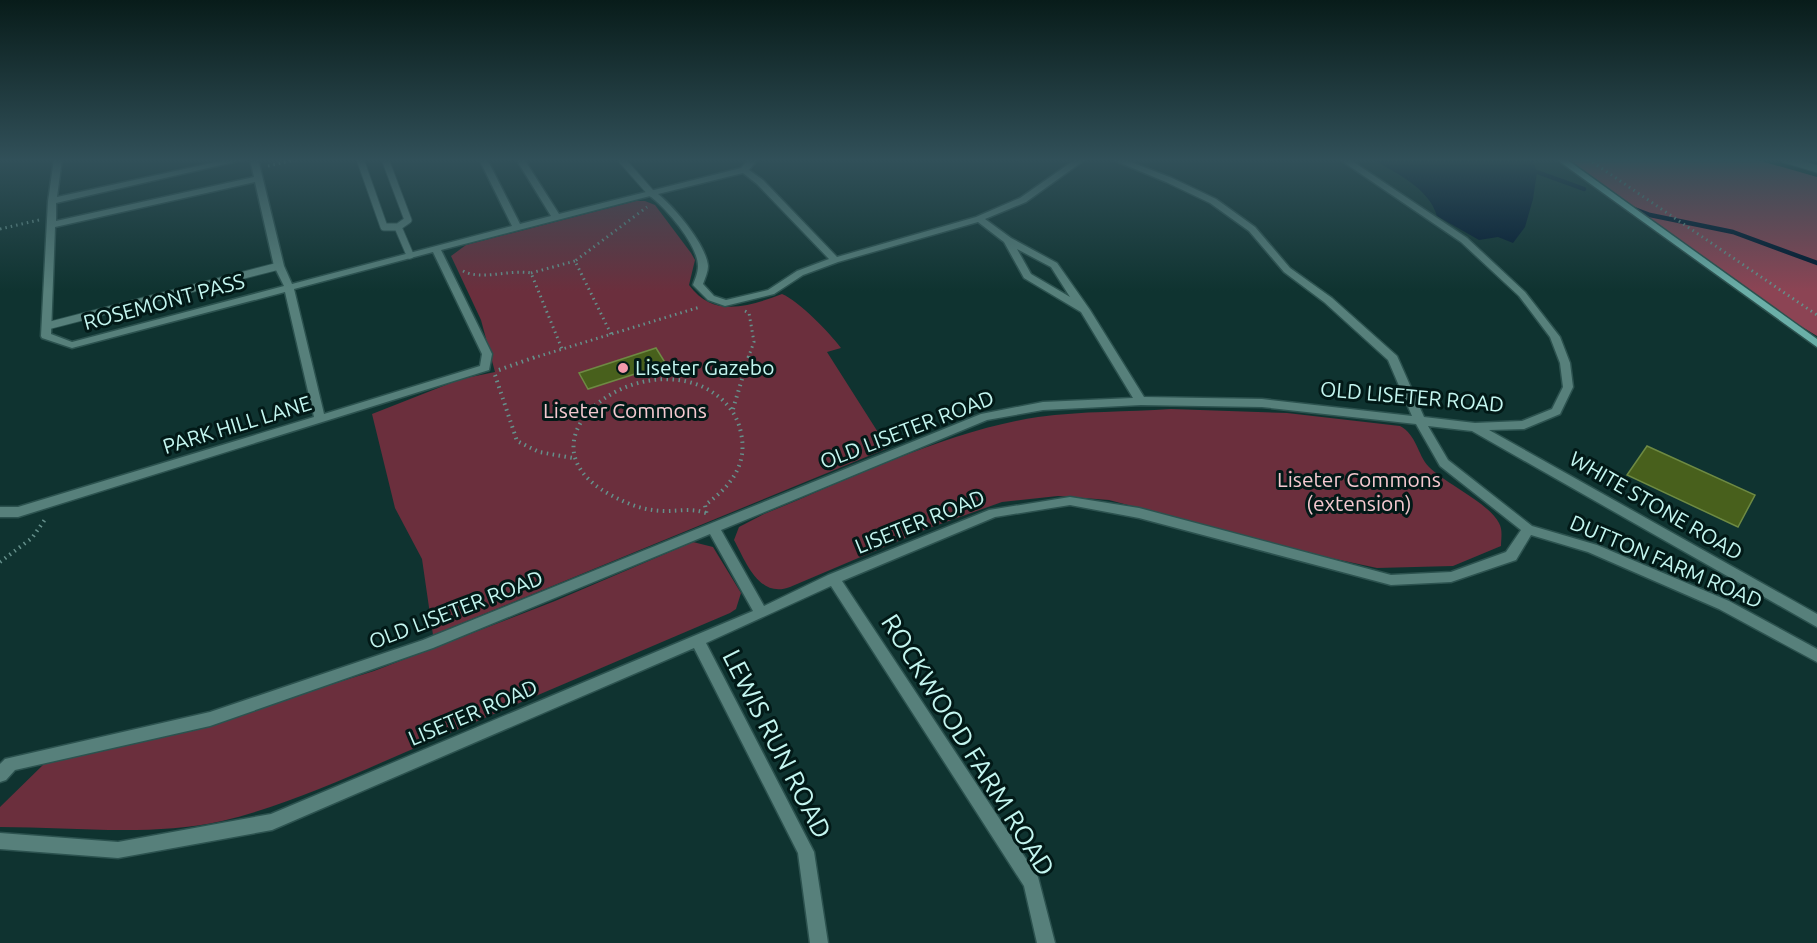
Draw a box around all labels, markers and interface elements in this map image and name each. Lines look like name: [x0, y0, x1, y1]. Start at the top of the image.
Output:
street label: ROSEMONT PASS: [81, 268, 247, 334]
place label: Liseter Gazebo: [635, 355, 774, 379]
marker: Liseter Gazebo: [616, 361, 630, 375]
street label: OLD LISETER ROAD: [1319, 376, 1505, 416]
street label: OLD LISETER ROAD: [816, 385, 997, 473]
street label: PARK HILL LANE: [160, 390, 314, 458]
park label: Liseter Commons: [543, 398, 707, 422]
street label: WHITE STONE ROAD: [1566, 446, 1747, 564]
park label: Liseter Commons (extension): [1277, 467, 1441, 515]
street label: LISETER ROAD: [851, 484, 988, 558]
street label: DUTTON FARM ROAD: [1567, 510, 1766, 612]
street label: OLD LISETER ROAD: [365, 565, 546, 653]
street label: ROCKWOOD FARM ROAD: [876, 609, 1061, 881]
street label: LEWIS RUN ROAD: [717, 645, 838, 843]
street label: LISETER ROAD: [404, 674, 541, 750]

